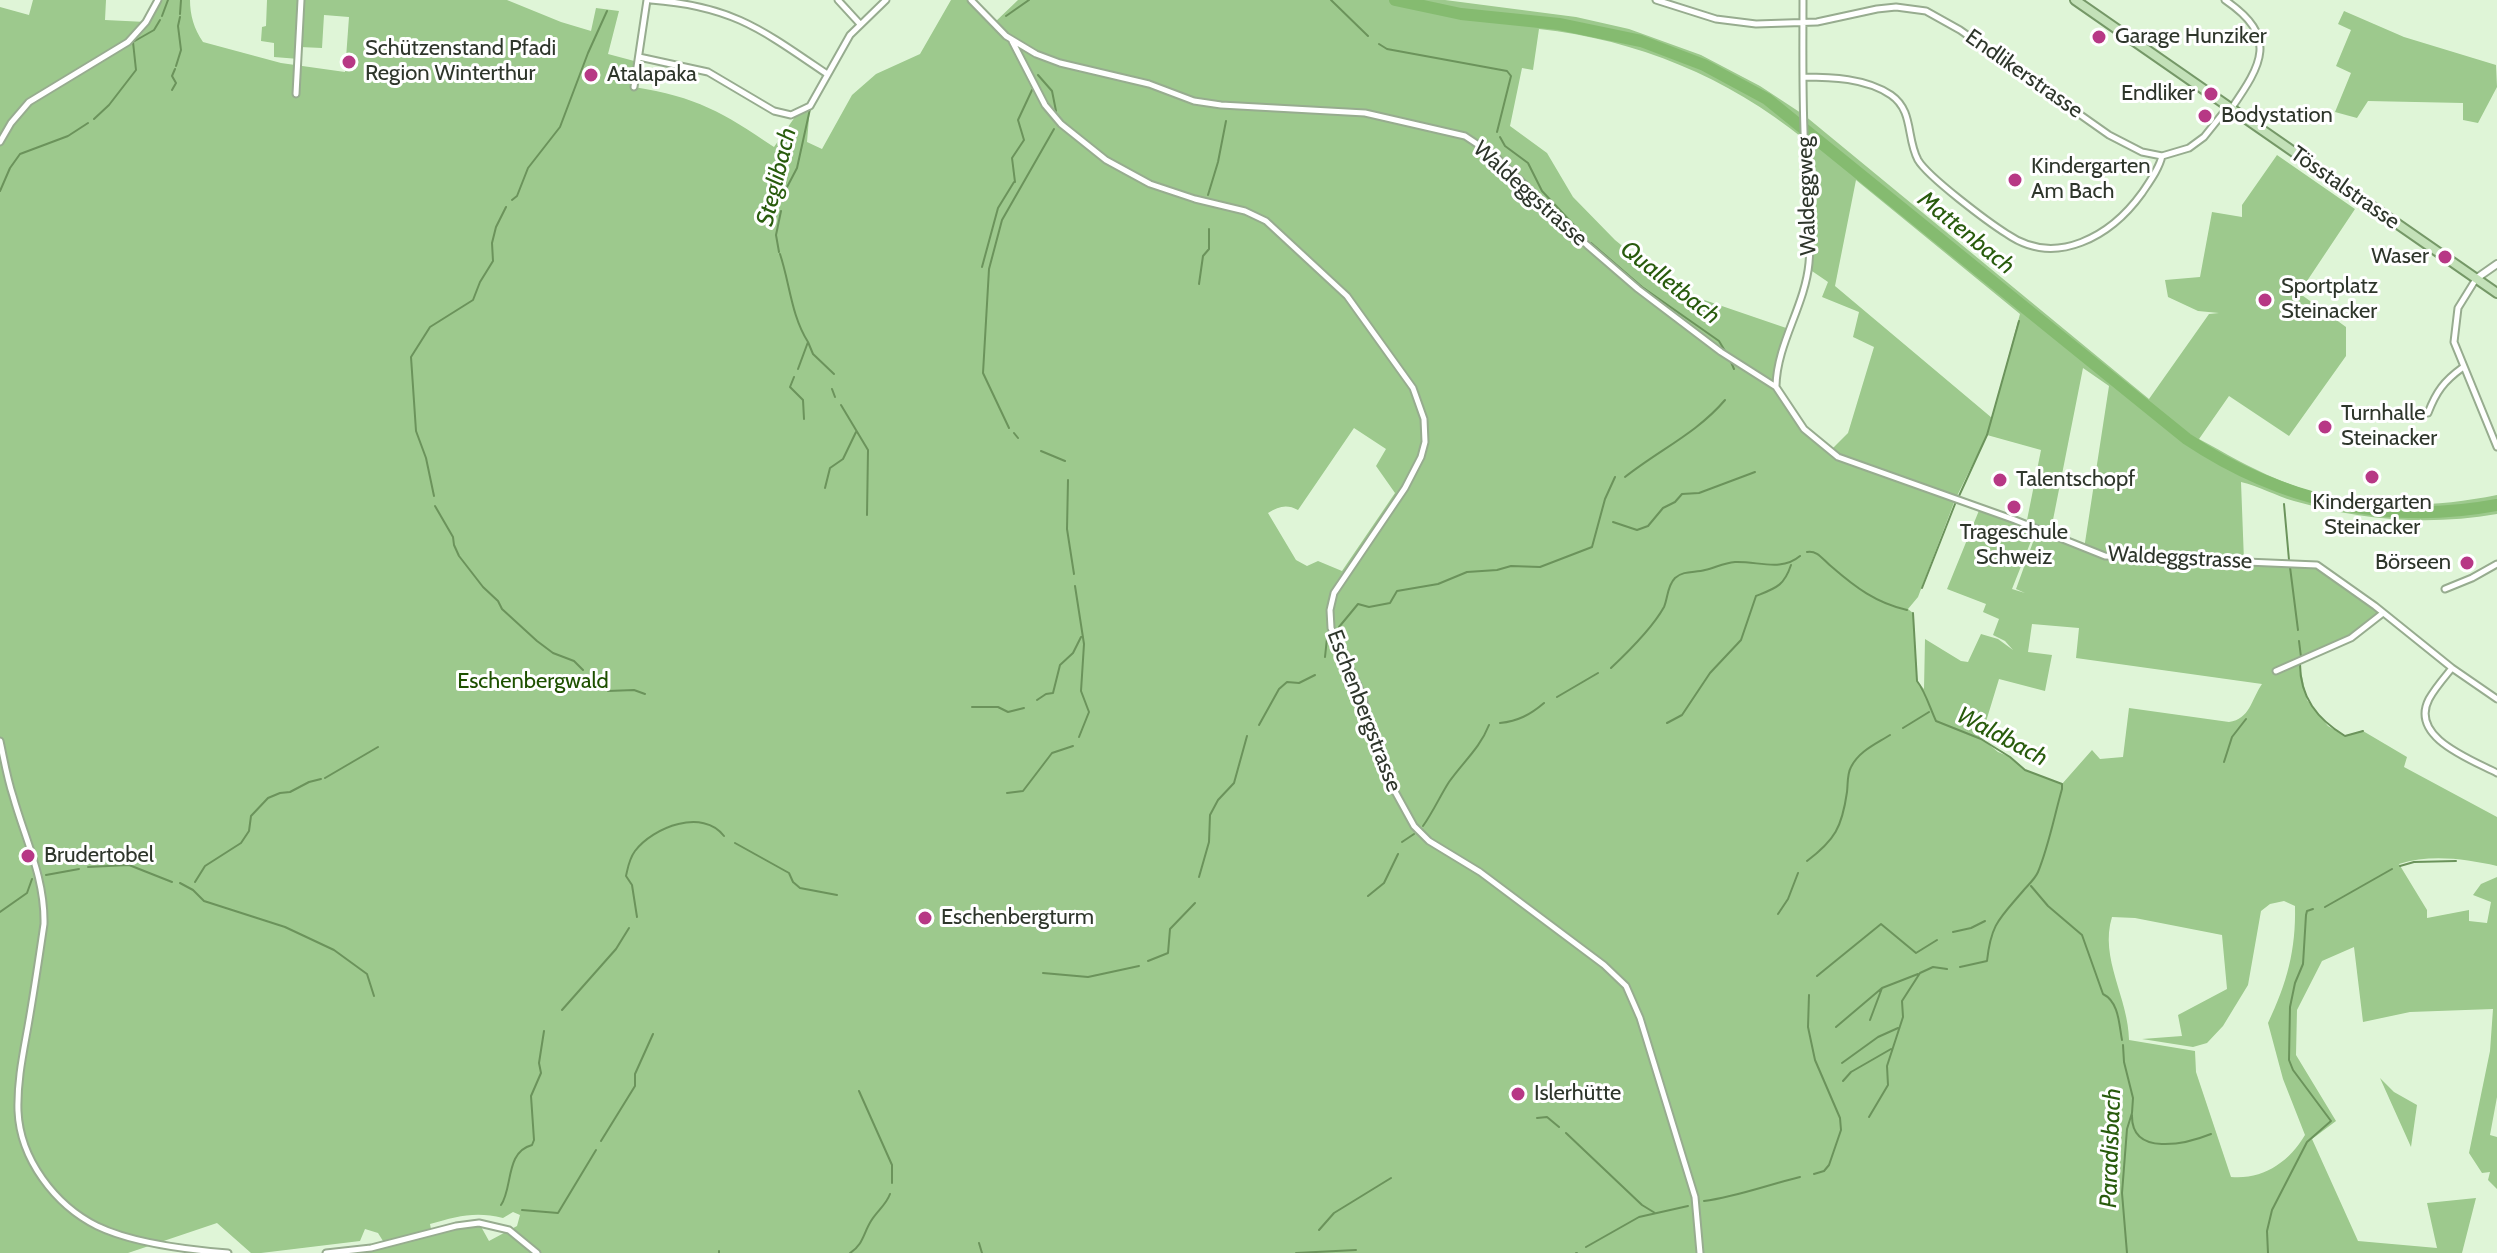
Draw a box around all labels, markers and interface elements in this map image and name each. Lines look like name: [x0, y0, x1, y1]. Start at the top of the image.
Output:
street label: Endlikerstrasse: [1960, 24, 2088, 124]
place label: Garage Hunziker: [2115, 24, 2267, 50]
marker: Garage Hunziker: [2090, 28, 2108, 46]
place label: Schützenstand Pfadi Region Winterthur: [365, 36, 556, 88]
marker: Schützenstand Pfadi Region Winterthur: [340, 53, 358, 71]
place label: Atalapaka: [607, 62, 697, 88]
marker: Atalapaka: [582, 66, 600, 84]
place label: Endliker: [2121, 81, 2195, 107]
marker: Endliker: [2202, 85, 2220, 103]
place label: Bodystation: [2221, 103, 2333, 129]
marker: Bodystation: [2196, 107, 2214, 125]
water label: Steglibach: [751, 125, 803, 229]
street label: Waldeggstrasse: [1468, 136, 1592, 252]
street label: Waldeggweg: [1792, 136, 1822, 256]
street label: Tösstalstrasse: [2285, 141, 2405, 235]
place label: Kindergarten Am Bach: [2031, 154, 2151, 206]
marker: Kindergarten Am Bach: [2006, 171, 2024, 189]
water label: Mattenbach: [1912, 185, 2020, 281]
water label: Qualletbach: [1614, 235, 1726, 331]
place label: Waser: [2371, 244, 2429, 270]
marker: Waser: [2436, 248, 2454, 266]
place label: Sportplatz Steinacker: [2281, 274, 2378, 326]
marker: Sportplatz Steinacker: [2256, 291, 2274, 309]
place label: Turnhalle Steinacker: [2341, 401, 2437, 452]
marker: Turnhalle Steinacker: [2316, 418, 2334, 436]
place label: Talentschopf: [2016, 467, 2135, 493]
marker: Kindergarten Steinacker: [2363, 468, 2381, 486]
marker: Talentschopf: [1991, 471, 2009, 489]
place label: Kindergarten Steinacker: [2312, 490, 2432, 542]
marker: Trageschule Schweiz: [2005, 498, 2023, 516]
place label: Trageschule Schweiz: [1960, 520, 2068, 572]
street label: Waldeggstrasse: [2107, 541, 2253, 575]
place label: Börseen: [2375, 550, 2451, 576]
marker: Börseen: [2458, 554, 2476, 572]
street label: Eschenbergstrasse: [1321, 626, 1407, 796]
park label: Eschenbergwald: [457, 669, 609, 695]
water label: Waldbach: [1952, 701, 2052, 773]
place label: Brudertobel: [44, 843, 154, 869]
marker: Brudertobel: [19, 847, 37, 865]
place label: Eschenbergturm: [941, 905, 1094, 931]
marker: Eschenbergturm: [916, 909, 934, 927]
place label: Islerhütte: [1534, 1081, 1621, 1107]
marker: Islerhütte: [1509, 1085, 1527, 1103]
water label: Paradisbach: [2095, 1087, 2127, 1209]

